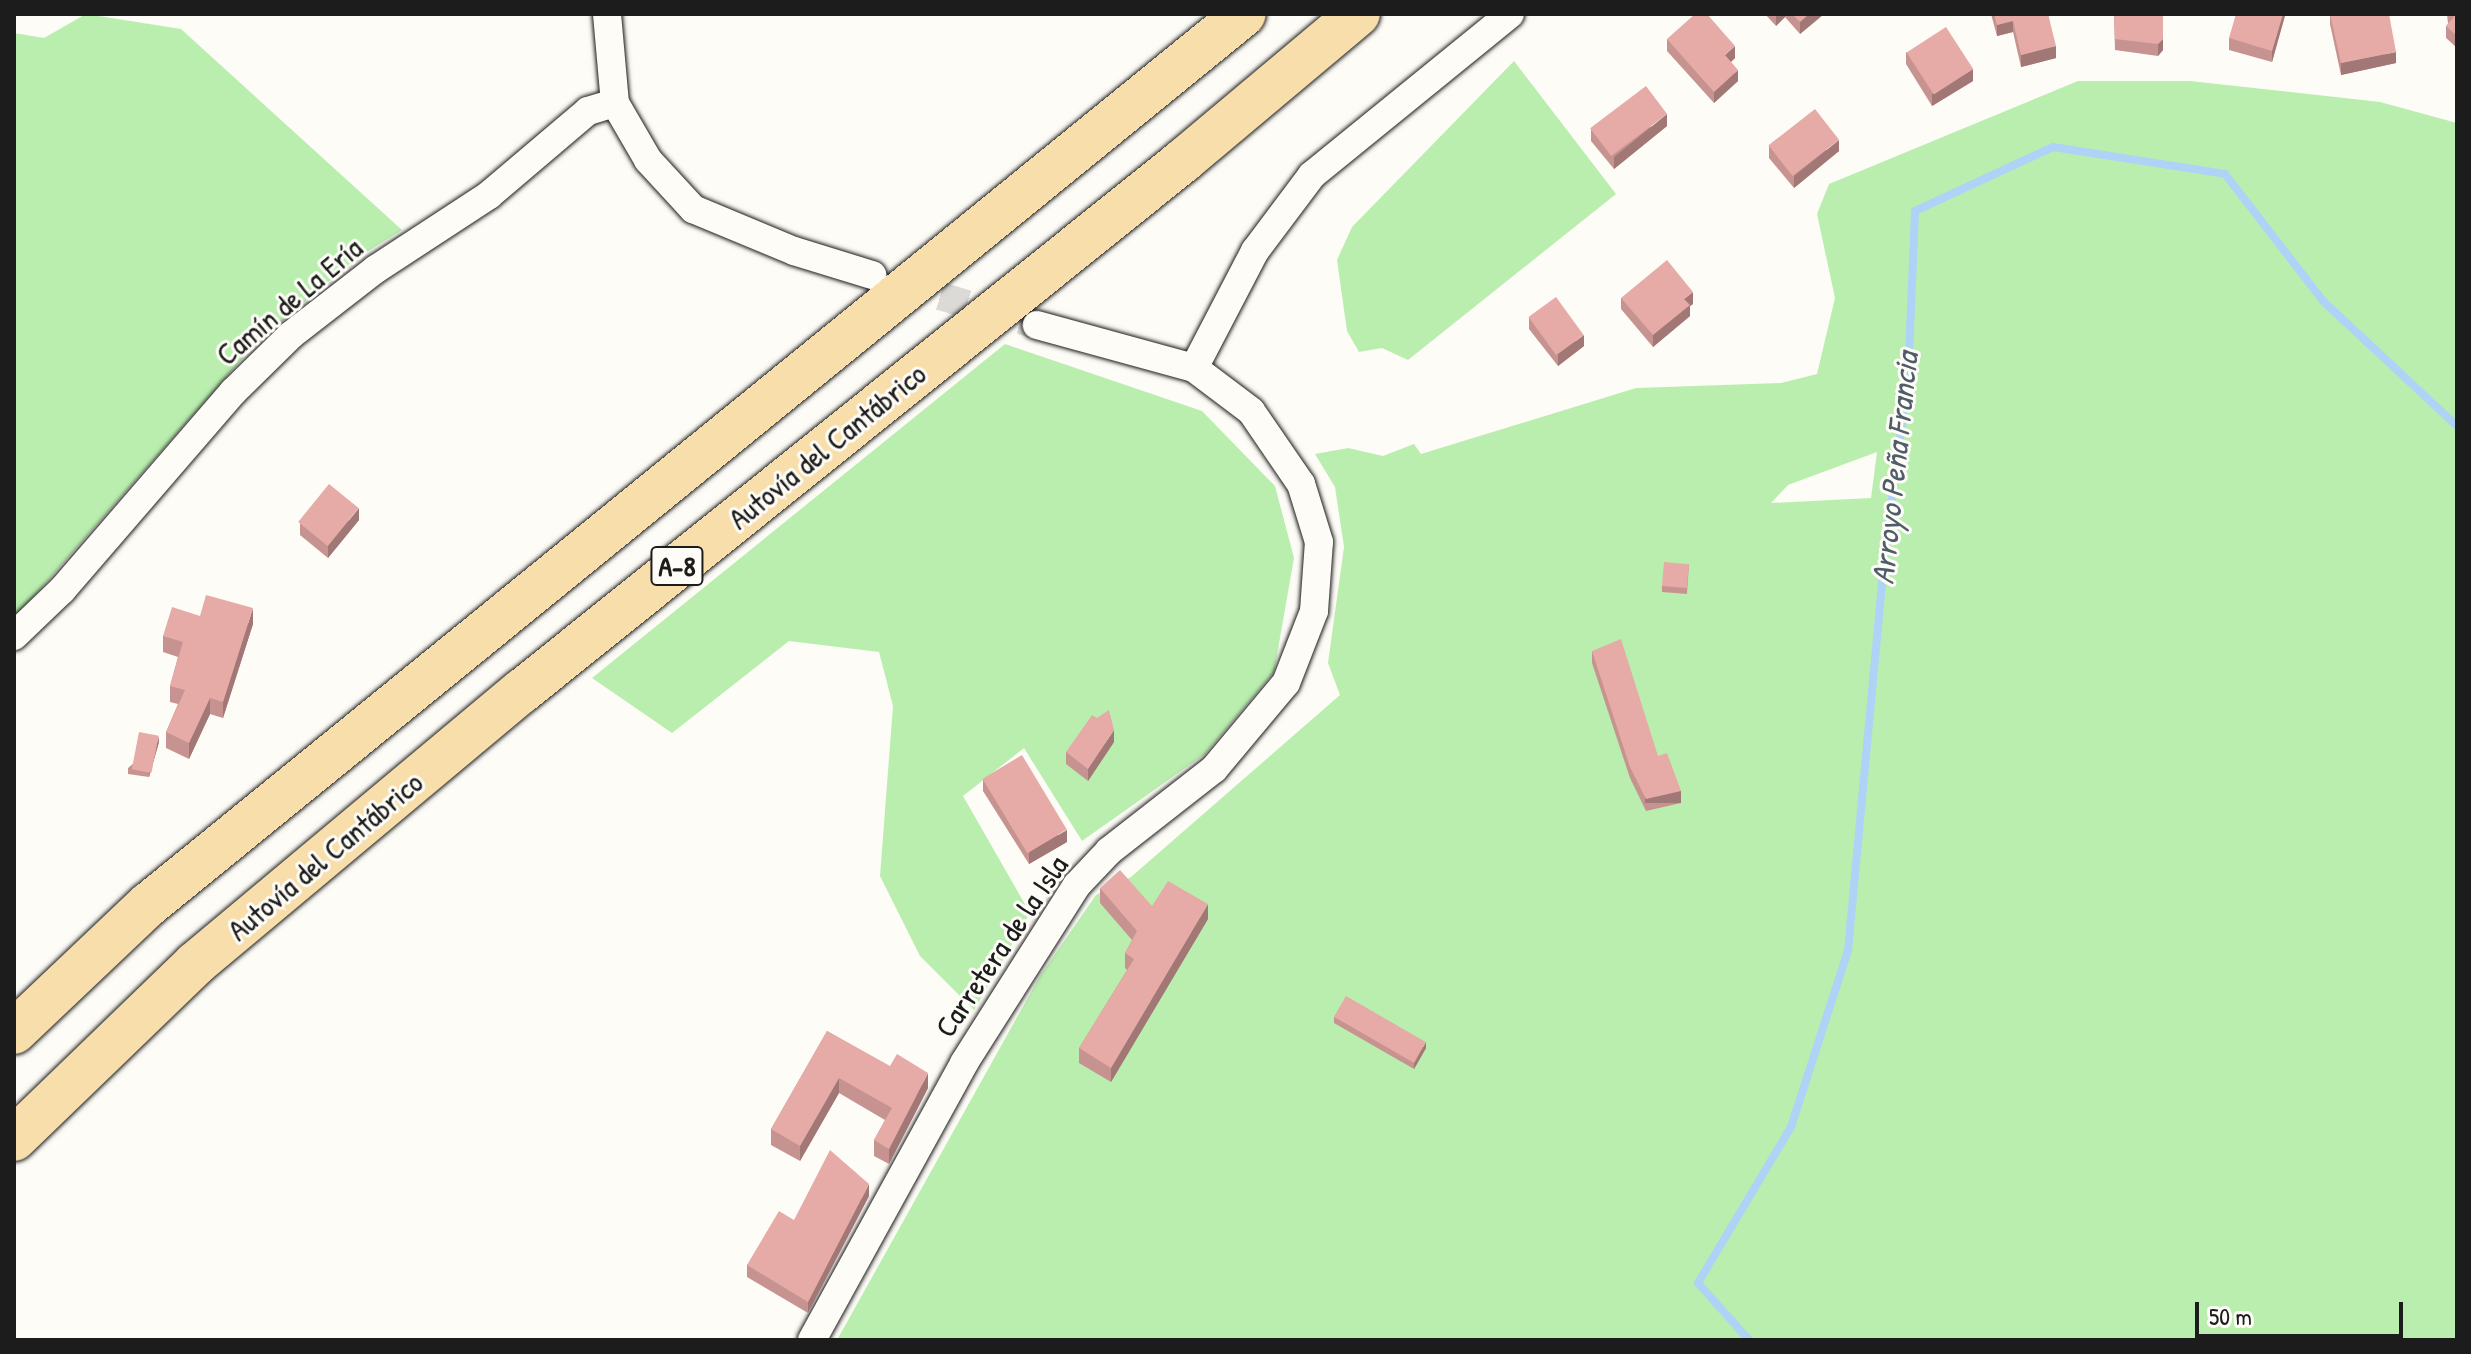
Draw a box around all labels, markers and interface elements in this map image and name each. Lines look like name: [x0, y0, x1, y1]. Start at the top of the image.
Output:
street label: Camín de La Ería: [209, 230, 369, 372]
water label: Arroyo Peña Francia: [1864, 350, 1926, 586]
street label: Autovía del Cantábrico: [721, 356, 933, 536]
road number: A-8: [649, 542, 705, 590]
street label: Autovía del Cantábrico: [220, 764, 430, 948]
street label: Carretera de la Isla: [927, 848, 1075, 1044]
scale bar: [2199, 1286, 2407, 1336]
text: 50 m: [2209, 1300, 2252, 1332]

